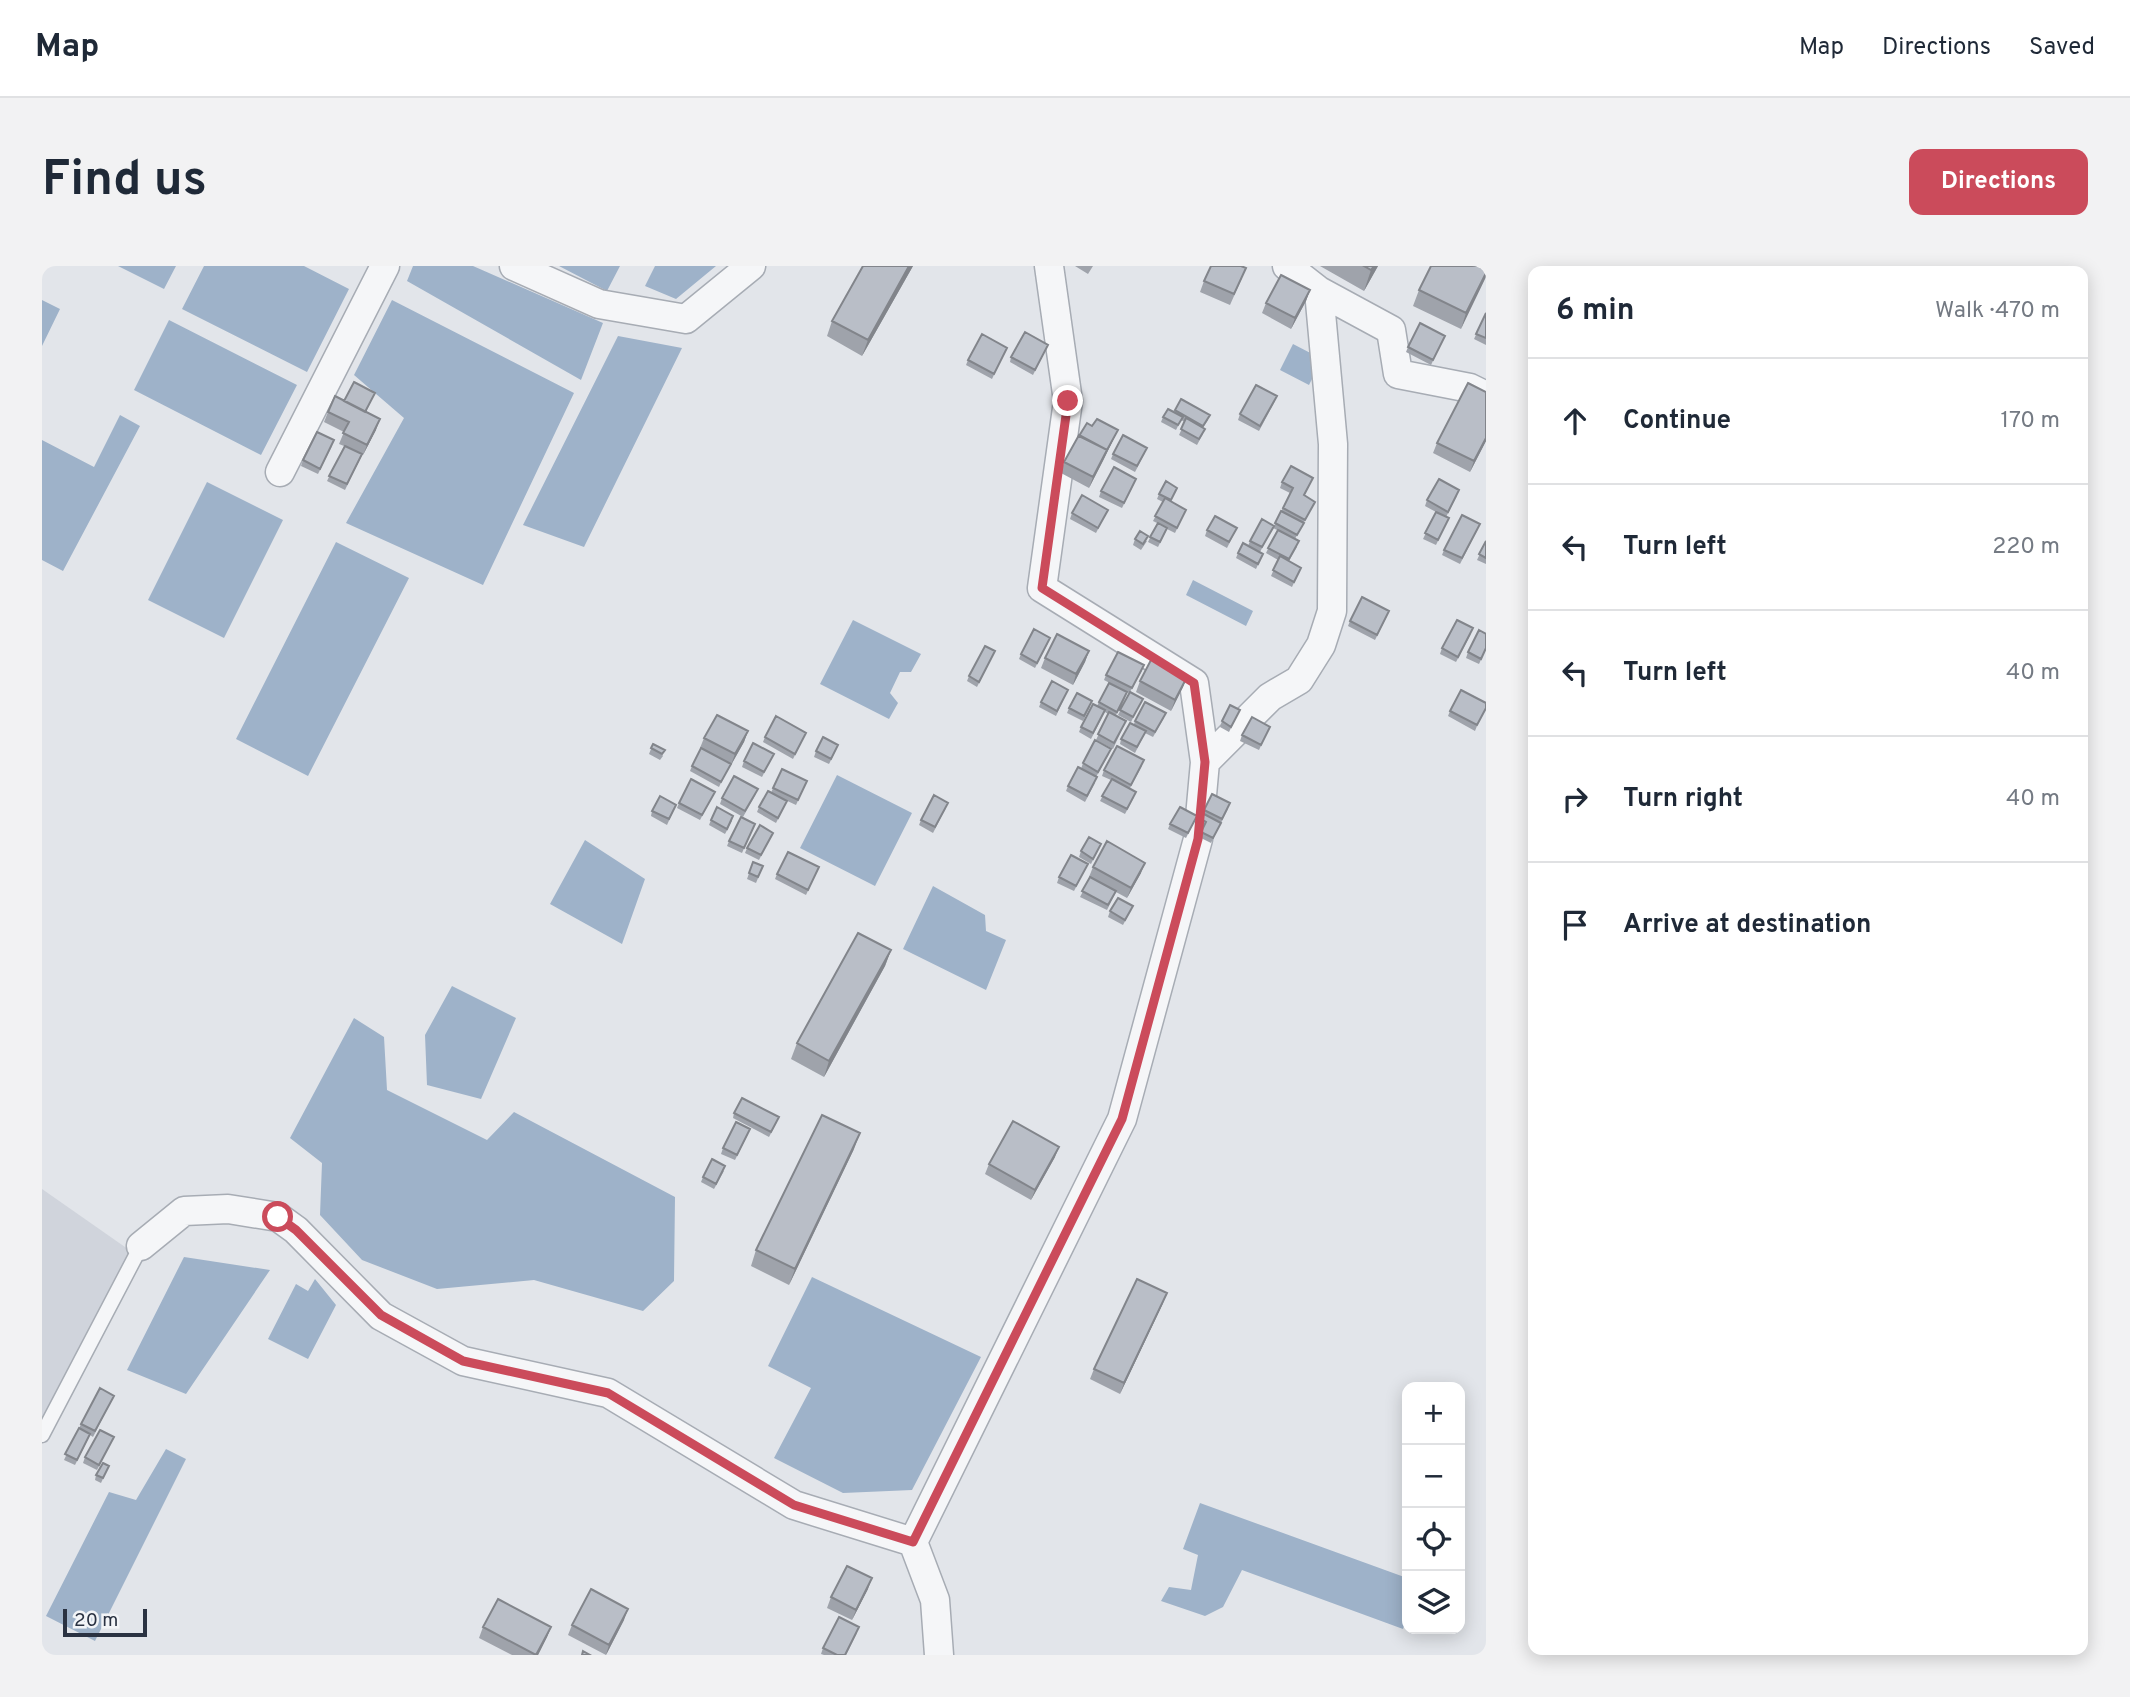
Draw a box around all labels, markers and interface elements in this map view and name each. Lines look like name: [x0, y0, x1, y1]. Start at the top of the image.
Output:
text: Map: [35, 27, 99, 69]
text: Map: [1799, 33, 1844, 63]
text: Directions: [1882, 33, 1991, 63]
text: Saved: [2029, 33, 2095, 63]
button: Directions: [1909, 149, 2088, 215]
text: Find us: [42, 151, 207, 213]
text: 6 min: [1556, 293, 1634, 330]
text: Walk · 470 m: [1935, 297, 2060, 326]
route end: [1052, 385, 1083, 416]
icon: ahead: [1556, 402, 1594, 440]
text: Continue: [1623, 405, 1731, 438]
text: 170 m: [2001, 407, 2060, 436]
icon: left: [1556, 528, 1594, 566]
text: Turn left: [1623, 531, 1727, 564]
text: 220 m: [1992, 533, 2060, 562]
icon: left: [1556, 654, 1594, 692]
text: Turn left: [1623, 657, 1727, 690]
text: 40 m: [2006, 659, 2060, 688]
icon: right: [1556, 780, 1594, 818]
text: Turn right: [1623, 783, 1743, 816]
text: 40 m: [2006, 785, 2060, 814]
icon: arrive: [1556, 906, 1594, 944]
text: Arrive at destination: [1623, 909, 1871, 942]
route start: [262, 1201, 293, 1232]
map controls: [1402, 1382, 1465, 1634]
button: +: [1402, 1382, 1465, 1445]
button: −: [1402, 1445, 1465, 1508]
button: locate: [1402, 1508, 1465, 1571]
button: layers: [1402, 1571, 1465, 1634]
scale bar: [63, 1606, 147, 1638]
text: 20 m: [74, 1609, 118, 1633]

